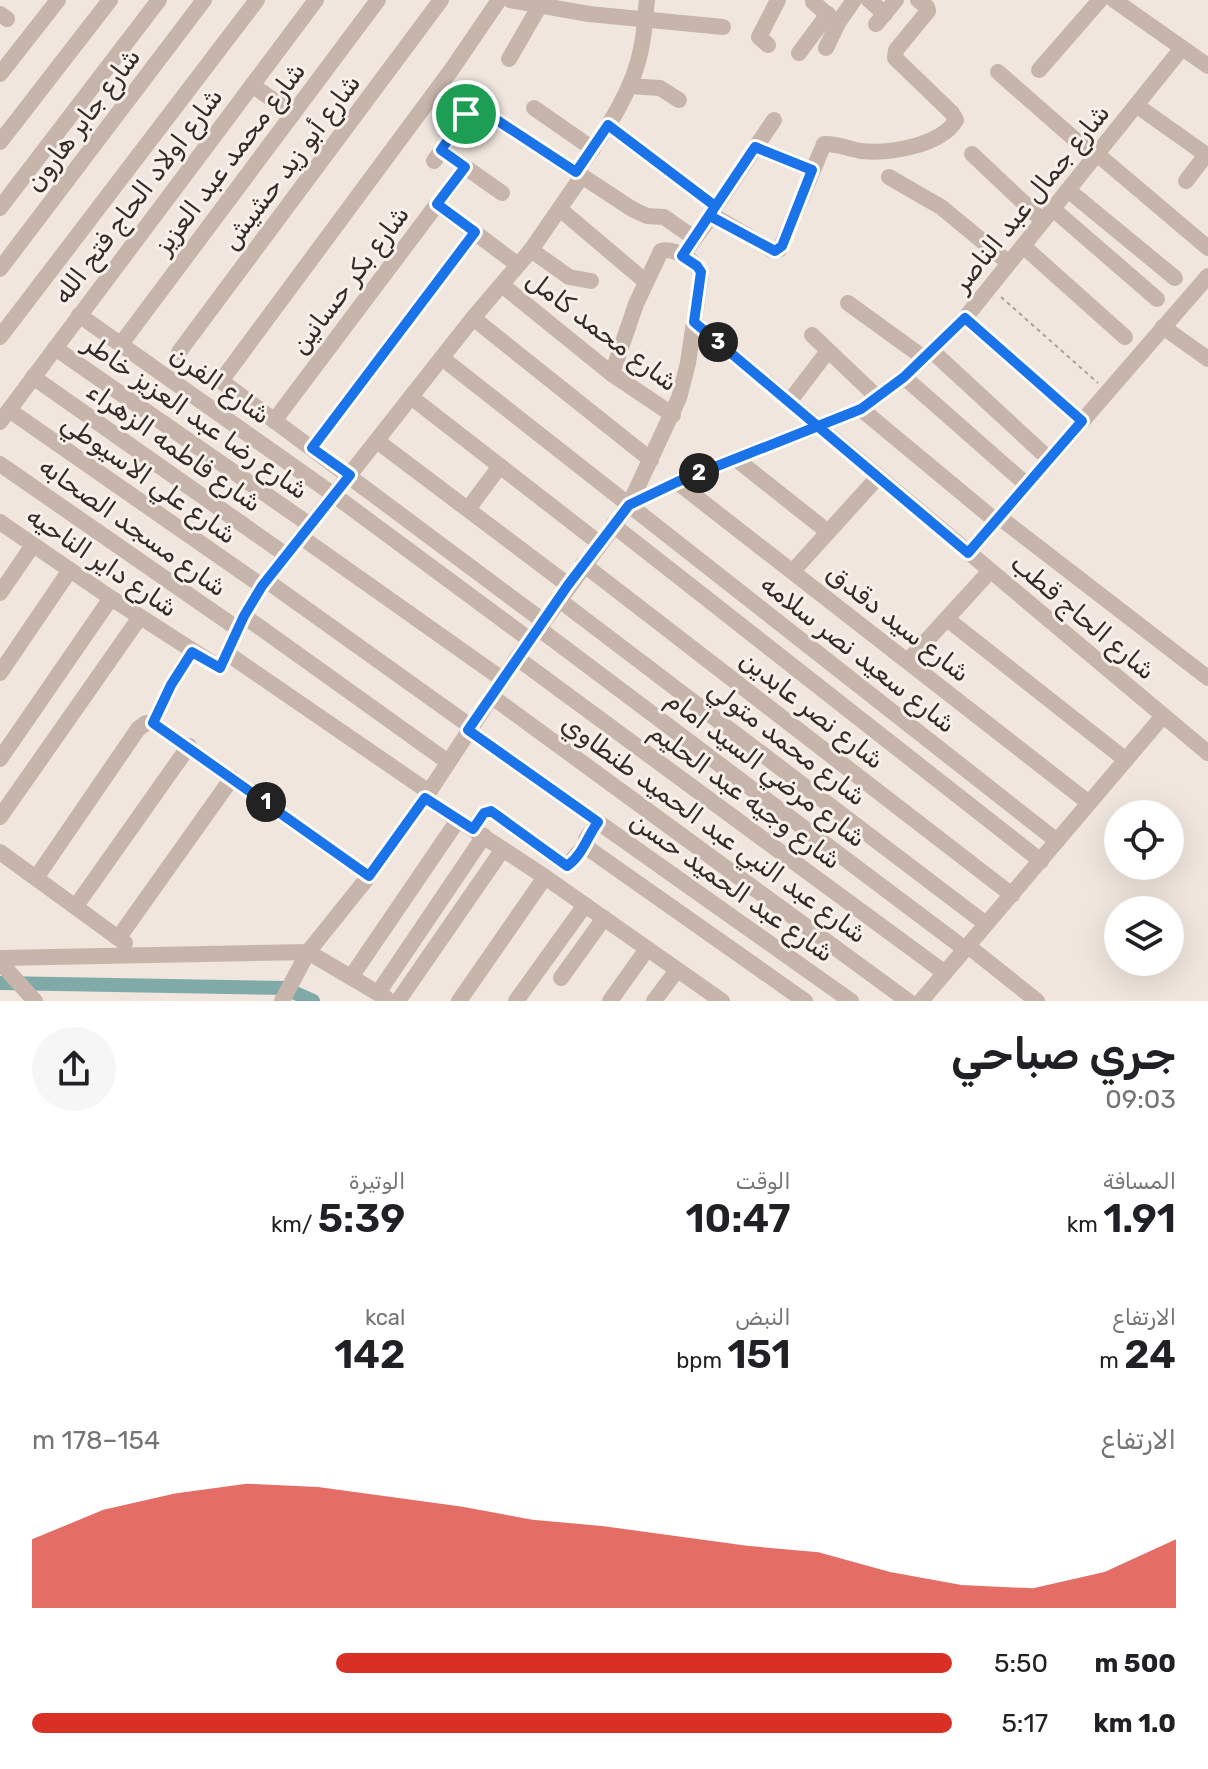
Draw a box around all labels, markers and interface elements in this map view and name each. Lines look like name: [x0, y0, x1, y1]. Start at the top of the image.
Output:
street label: شارع جابر هارون: [19, 42, 149, 199]
street label: شارع محمد عبد العزيز: [147, 56, 314, 263]
street label: شارع أبو زيد حشيش: [215, 68, 369, 257]
pin: [432, 80, 500, 148]
street label: شارع اولاد الحاج فتح الله: [47, 82, 232, 312]
icon: arrive: [444, 92, 488, 136]
street label: شارع جمال عبد الناصر: [945, 98, 1118, 301]
street label: شارع بكر حسانين: [284, 200, 417, 361]
street label: شارع محمد كامل: [519, 264, 684, 400]
pin: 3: [698, 322, 738, 362]
street label: شارع رضا عبد العزيز خاطر: [75, 327, 314, 508]
text: 3: [711, 328, 725, 355]
street label: شارع الفرن: [163, 339, 276, 432]
street label: شارع فاطمه الزهراء: [79, 375, 267, 521]
street label: شارع علي الاسيوطي: [53, 407, 242, 554]
street label: شارع مسجد الصحابه: [32, 451, 233, 605]
pin: 2: [679, 453, 719, 493]
text: 2: [692, 459, 706, 486]
street label: شارع داير الناحيه: [19, 500, 183, 626]
street label: شارع الحاج قطب: [1003, 547, 1162, 688]
street label: شارع سيد دقدق: [819, 557, 976, 690]
street label: شارع سعيد نصر سلامه: [753, 568, 962, 741]
street label: شارع نصر عابدين: [733, 644, 890, 777]
street label: شارع محمد متولي: [699, 673, 872, 816]
street label: شارع مرضي السيد امام: [658, 684, 872, 857]
street label: شارع عبد النبي عبد الحميد طنطاوي: [553, 708, 873, 953]
street label: شارع وجيه عبد الحليم: [642, 716, 847, 878]
pin: 1: [246, 782, 286, 822]
text: 1: [261, 788, 271, 815]
map controls: [1104, 800, 1184, 976]
button: locate: [1104, 800, 1184, 880]
street label: شارع عبد الحميد حسن: [623, 805, 840, 971]
button: layers: [1104, 896, 1184, 976]
button: share: [32, 1027, 116, 1111]
text: جري صباحي: [951, 1028, 1176, 1080]
text: 09:03: [1105, 1084, 1176, 1115]
text: الوتيرة: [349, 1168, 405, 1195]
text: الوقت: [735, 1168, 791, 1195]
text: المسافة: [1103, 1168, 1176, 1195]
text: 5:39: [318, 1195, 405, 1242]
text: 10:47: [685, 1195, 791, 1242]
text: 1.91: [1103, 1195, 1176, 1242]
text: /km: [271, 1211, 318, 1238]
text: km: [1067, 1211, 1103, 1238]
text: kcal: [365, 1304, 405, 1331]
text: النبض: [735, 1304, 791, 1331]
text: الارتفاع: [1113, 1304, 1176, 1331]
text: 142: [334, 1331, 405, 1378]
text: 151: [727, 1331, 791, 1378]
text: 24: [1124, 1331, 1176, 1378]
text: bpm: [676, 1347, 727, 1374]
text: m: [1099, 1347, 1124, 1374]
text: 154–178 m: [32, 1425, 160, 1456]
text: الارتفاع: [1101, 1425, 1176, 1456]
text: 5:50: [994, 1648, 1048, 1679]
text: 500 m: [1094, 1648, 1176, 1679]
text: 5:17: [1001, 1708, 1048, 1739]
text: 1.0 km: [1094, 1708, 1176, 1739]

